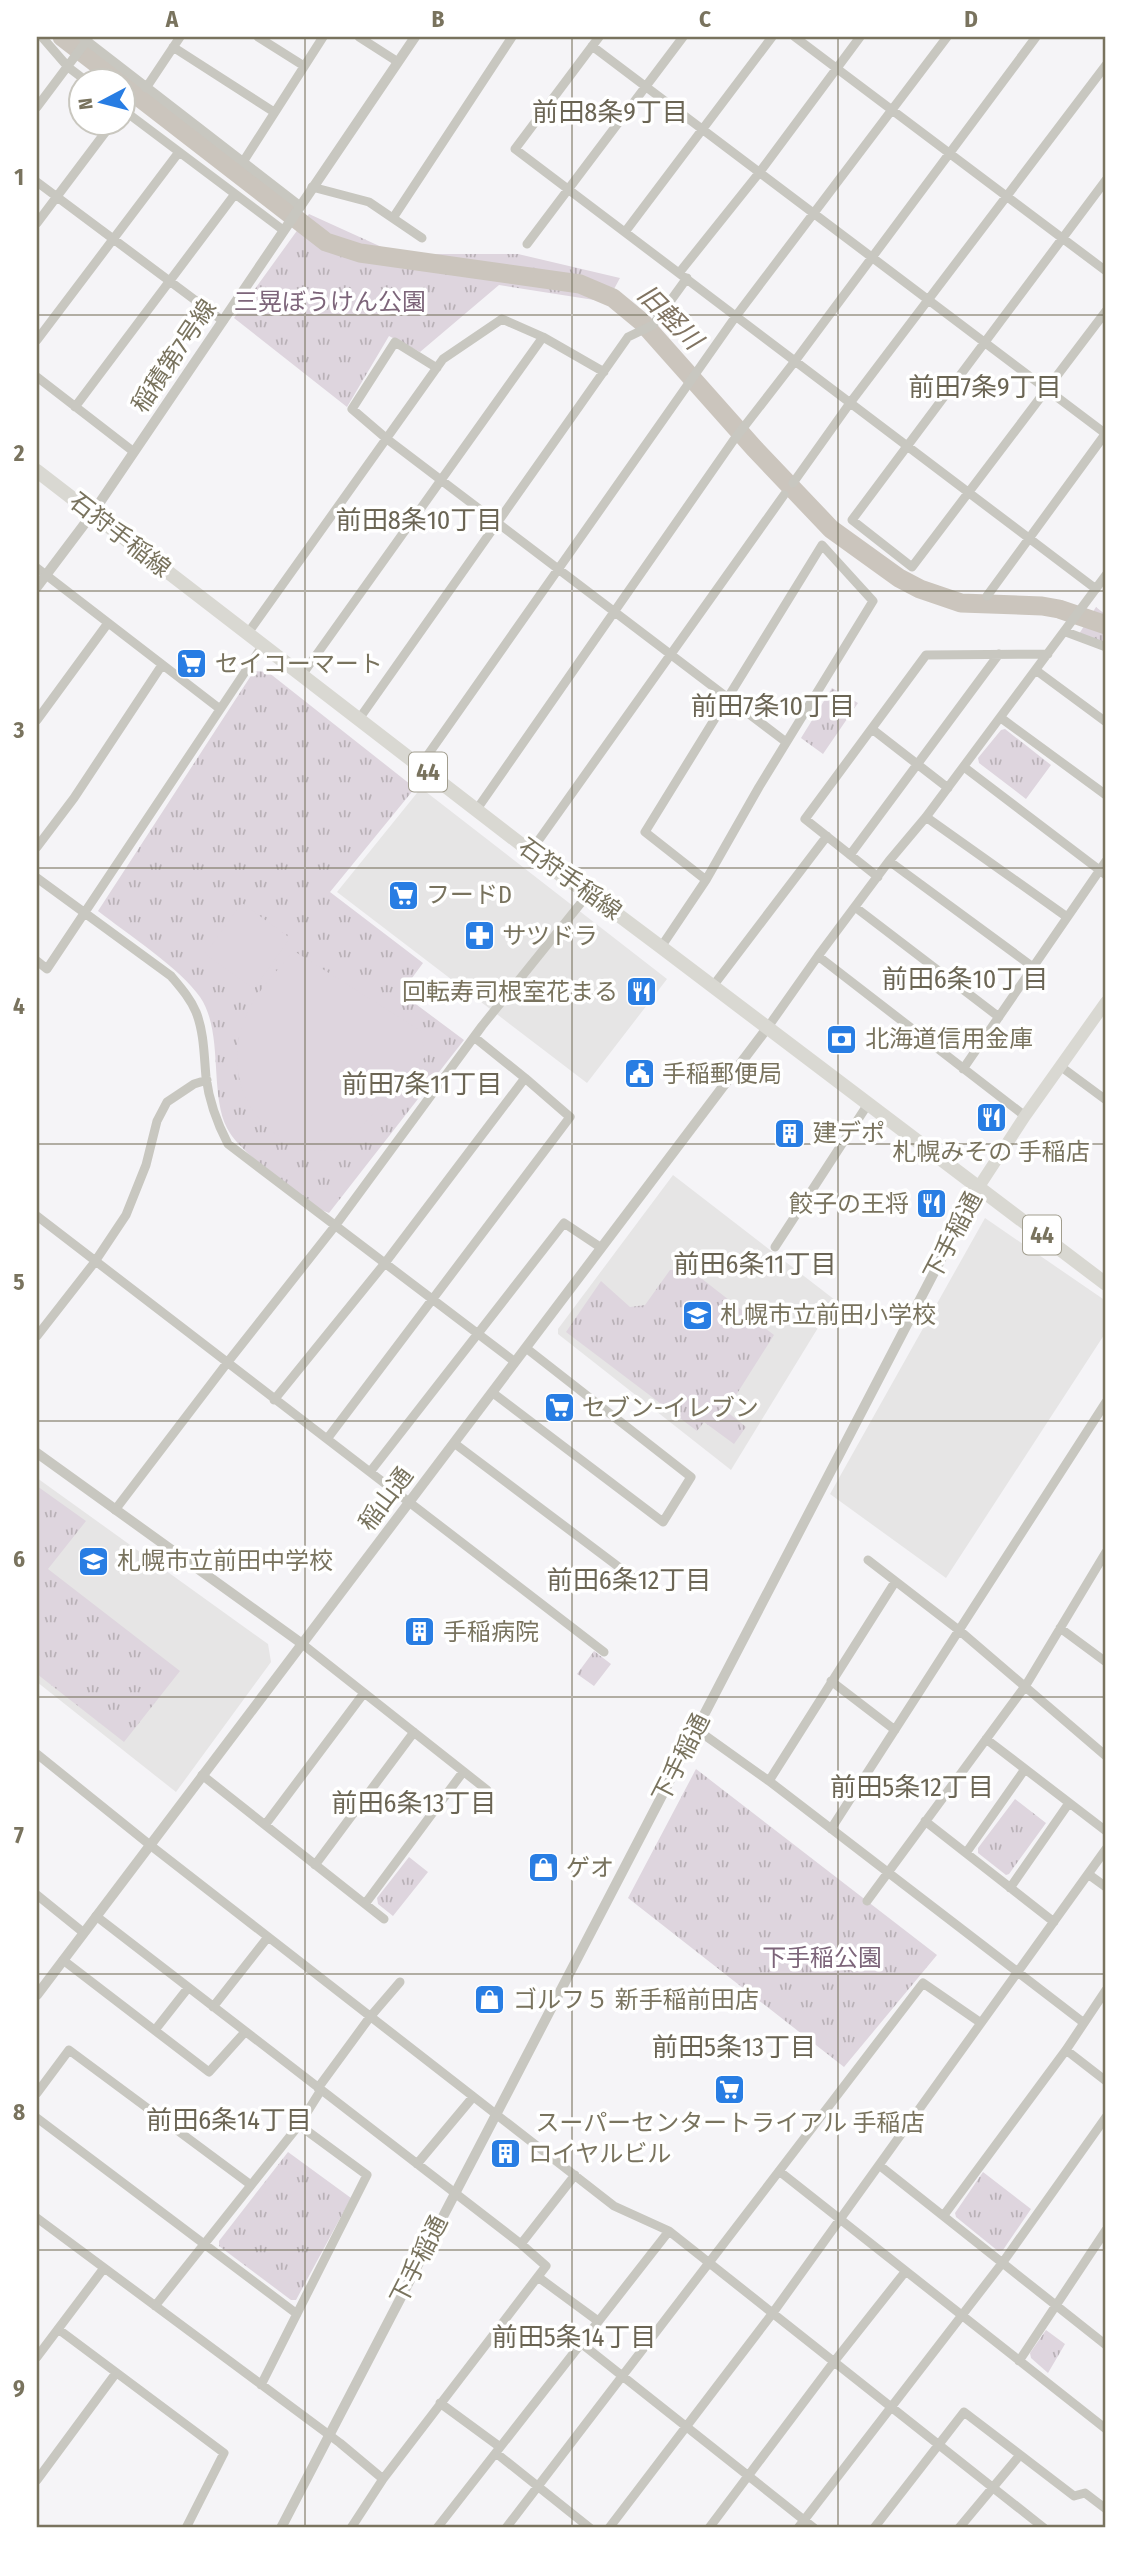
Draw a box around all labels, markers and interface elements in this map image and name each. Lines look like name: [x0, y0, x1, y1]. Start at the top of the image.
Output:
text: A: [165, 5, 179, 33]
text: B: [432, 5, 445, 33]
text: C: [699, 5, 711, 33]
text: D: [964, 5, 978, 33]
north arrow: [66, 66, 136, 136]
text: N: [74, 97, 98, 111]
district label: 前田8条9丁目: [532, 97, 688, 128]
text: 1: [14, 163, 24, 191]
water label: 旧軽川: [631, 279, 710, 358]
park label: 三晃ぼうけん公園: [234, 288, 426, 316]
street label: 稲積第7号線: [126, 294, 222, 418]
district label: 前田7条9丁目: [908, 372, 1062, 403]
text: 2: [13, 439, 25, 467]
street label: 石狩手稲線: [64, 487, 176, 583]
district label: 前田8条10丁目: [336, 505, 502, 536]
supermarket icon: セイコーマート: [175, 647, 209, 681]
place label: セイコーマート: [215, 650, 383, 678]
district label: 前田7条10丁目: [691, 691, 855, 722]
text: 3: [13, 716, 25, 744]
road number: 44: [409, 752, 447, 792]
street label: 石狩手稲線: [513, 832, 627, 926]
supermarket icon: フードD: [386, 878, 420, 912]
place label: フードD: [426, 881, 512, 909]
pharmacy icon: サツドラ: [462, 919, 496, 953]
place label: サツドラ: [502, 922, 598, 950]
district label: 前田6条10丁目: [882, 964, 1048, 995]
restaurant icon: 回転寿司根室花まる: [624, 975, 658, 1009]
place label: 回転寿司根室花まる: [402, 978, 618, 1006]
text: 4: [13, 992, 25, 1020]
bank icon: 北海道信用金庫: [825, 1022, 859, 1056]
place label: 北海道信用金庫: [865, 1025, 1033, 1053]
public building icon: 手稲郵便局: [622, 1057, 656, 1091]
place label: 手稲郵便局: [662, 1060, 782, 1088]
district label: 前田7条11丁目: [342, 1069, 502, 1100]
restaurant icon: 札幌みその 手稲店: [974, 1101, 1008, 1135]
building icon: 建デポ: [773, 1116, 807, 1150]
place label: 建デポ: [813, 1119, 885, 1147]
place label: 札幌みその 手稲店: [892, 1138, 1090, 1166]
restaurant icon: 餃子の王将: [915, 1187, 949, 1221]
street label: 下手稲通: [918, 1187, 988, 1285]
place label: 餃子の王将: [789, 1190, 909, 1218]
road number: 44: [1023, 1216, 1061, 1254]
district label: 前田6条11丁目: [674, 1249, 836, 1280]
text: 5: [13, 1268, 25, 1296]
school or university icon: 札幌市立前田小学校: [680, 1298, 714, 1332]
place label: 札幌市立前田小学校: [720, 1301, 936, 1329]
supermarket icon: セブン-イレブン: [542, 1391, 576, 1425]
place label: セブン-イレブン: [582, 1394, 759, 1422]
street label: 稲山通: [353, 1462, 419, 1536]
school or university icon: 札幌市立前田中学校: [77, 1544, 111, 1578]
text: 6: [13, 1545, 25, 1573]
place label: 札幌市立前田中学校: [117, 1547, 333, 1575]
district label: 前田6条12丁目: [547, 1565, 711, 1596]
building icon: 手稲病院: [403, 1615, 437, 1649]
place label: 手稲病院: [443, 1618, 539, 1646]
street label: 下手稲通: [647, 1709, 715, 1807]
district label: 前田5条12丁目: [830, 1772, 994, 1803]
district label: 前田6条13丁目: [332, 1788, 496, 1819]
text: 7: [14, 1821, 24, 1849]
shop icon: ゲオ: [526, 1851, 560, 1885]
place label: ゲオ: [566, 1854, 614, 1882]
park label: 下手稲公園: [762, 1944, 882, 1972]
shop icon: ゴルフ５ 新手稲前田店: [473, 1983, 507, 2017]
place label: ゴルフ５ 新手稲前田店: [513, 1986, 759, 2014]
district label: 前田5条13丁目: [652, 2032, 816, 2063]
supermarket icon: スーパーセンタートライアル 手稲店: [713, 2072, 747, 2106]
text: 8: [13, 2098, 25, 2126]
district label: 前田6条14丁目: [146, 2105, 312, 2136]
place label: スーパーセンタートライアル 手稲店: [535, 2109, 925, 2137]
building icon: ロイヤルビル: [488, 2137, 522, 2171]
place label: ロイヤルビル: [528, 2140, 671, 2168]
street label: 下手稲通: [385, 2211, 453, 2309]
district label: 前田5条14丁目: [492, 2322, 656, 2353]
text: 9: [13, 2374, 25, 2402]

